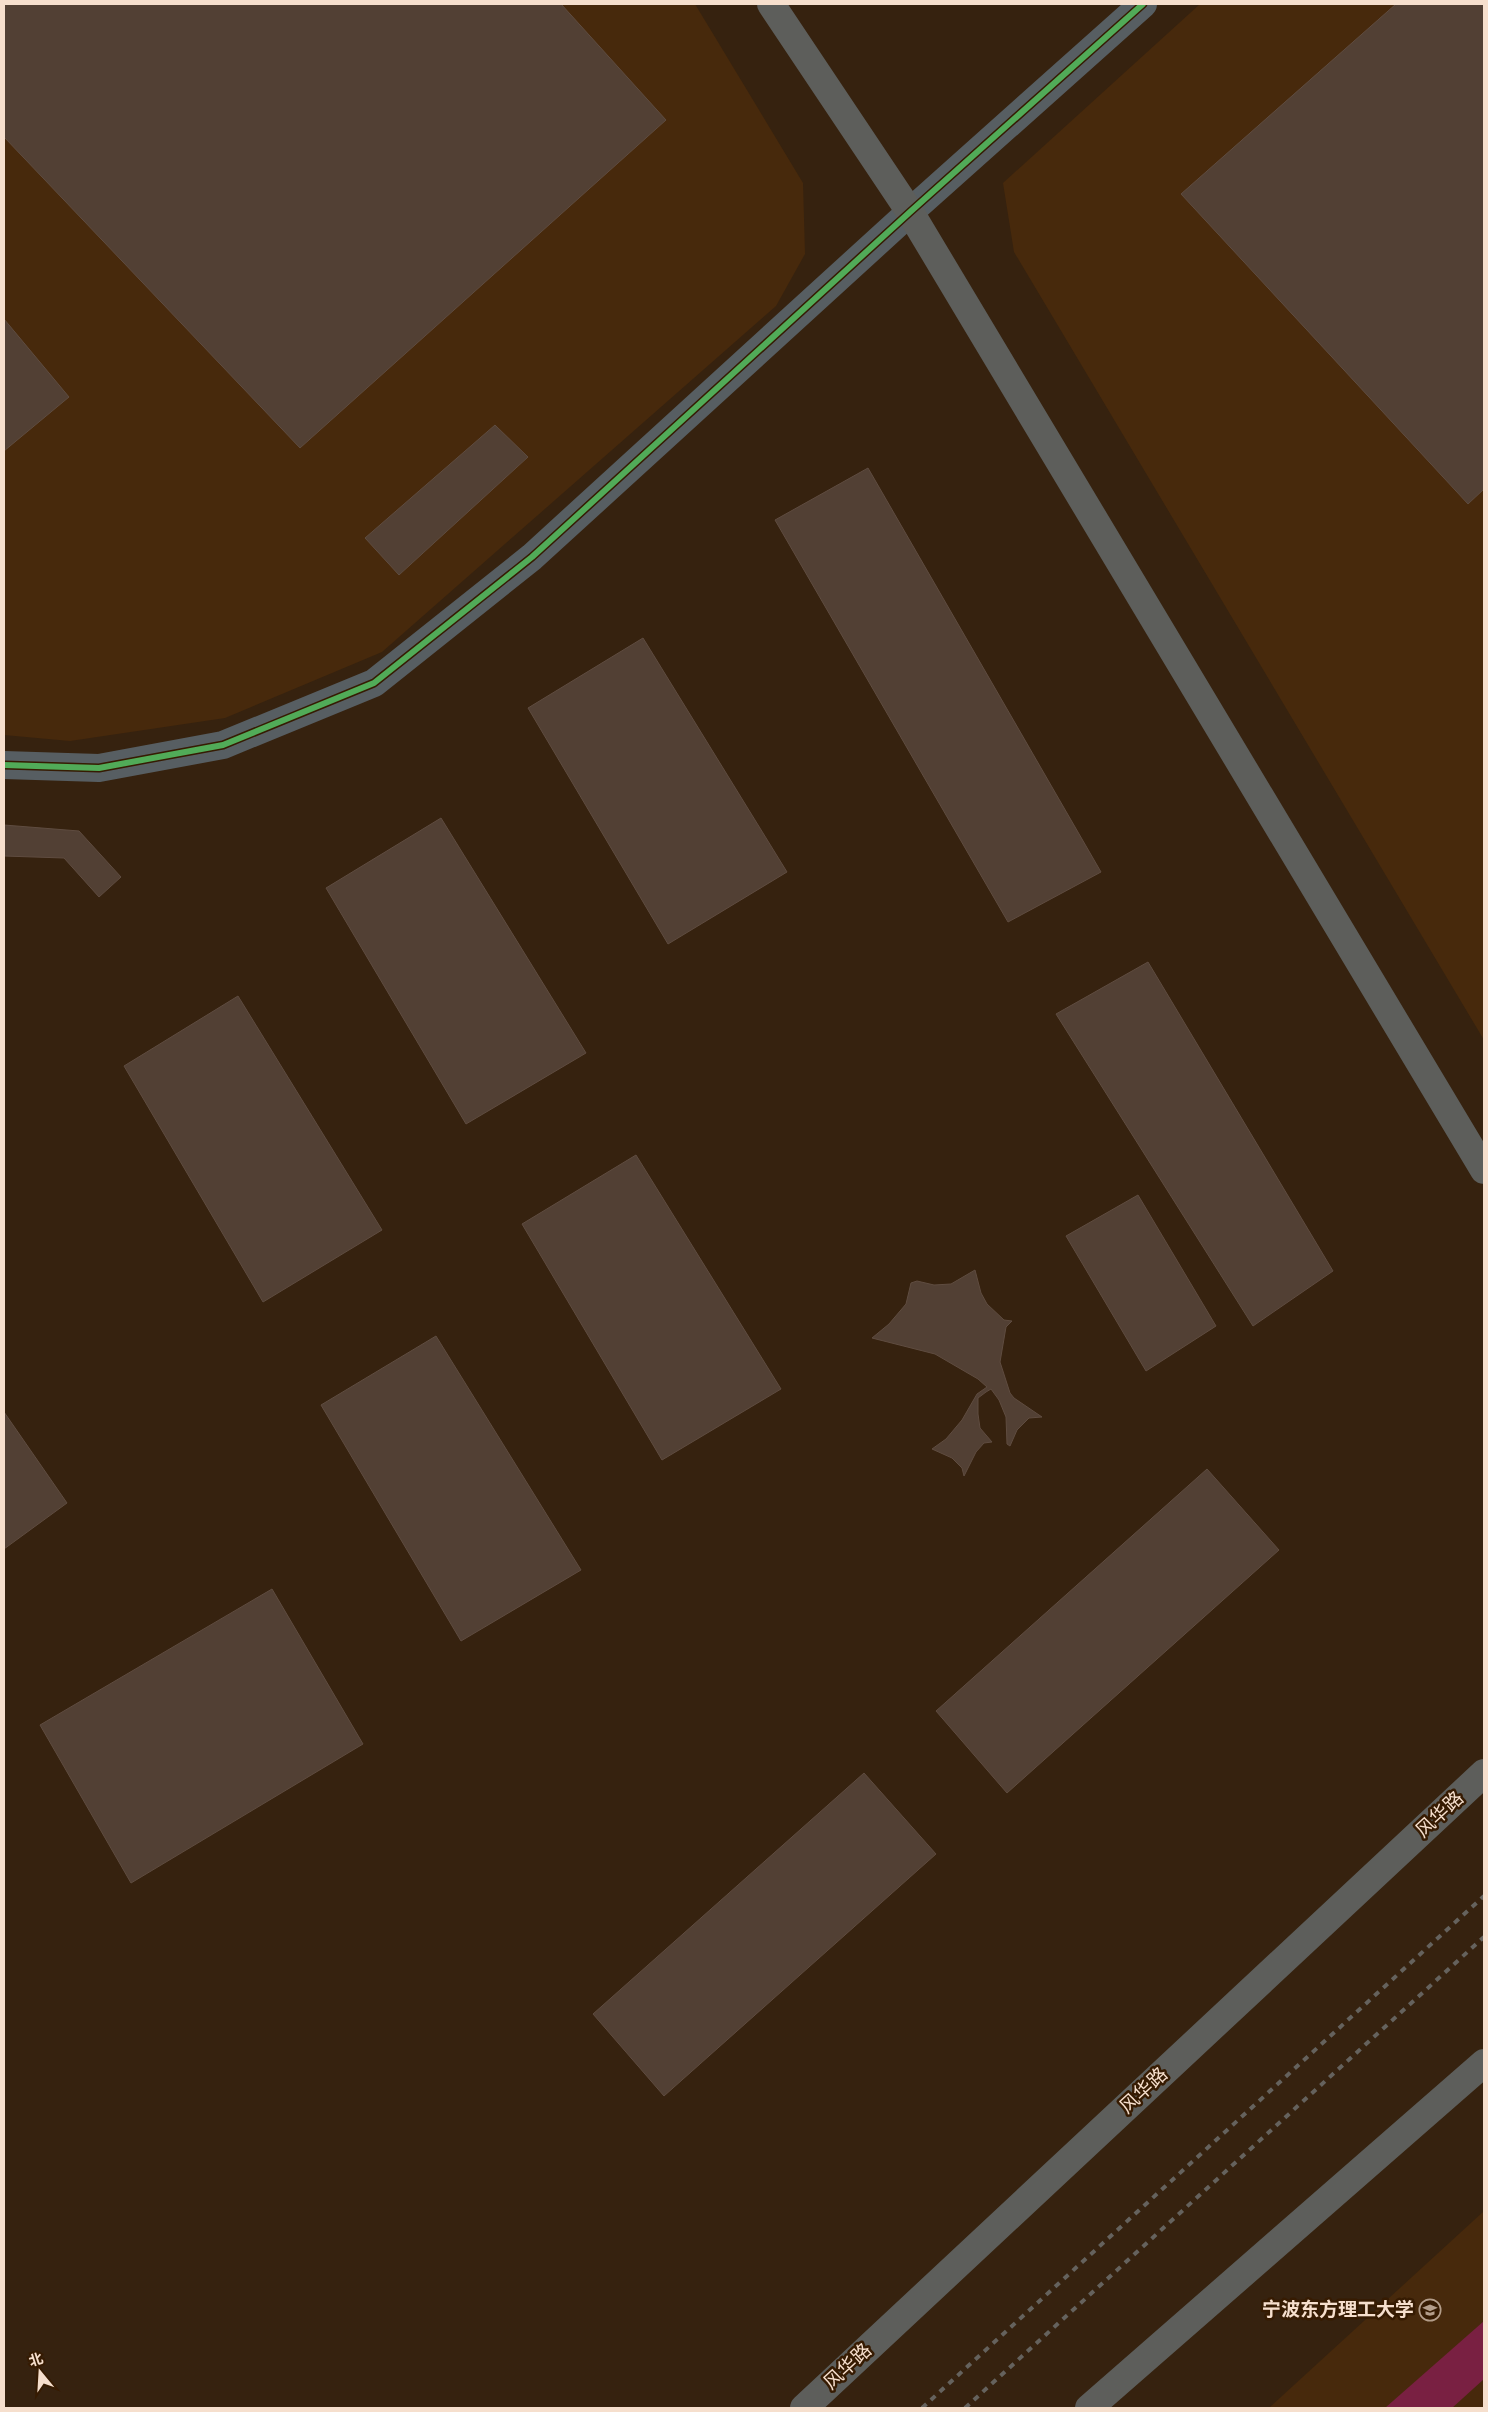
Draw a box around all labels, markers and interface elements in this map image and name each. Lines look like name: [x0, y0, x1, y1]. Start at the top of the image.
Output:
street label: 风华路: [1412, 1788, 1467, 1841]
street label: 风华路: [1116, 2064, 1171, 2117]
school or university icon: 宁波东方理工大学: [1418, 2298, 1442, 2322]
place label: 宁波东方理工大学: [1262, 2299, 1414, 2320]
street label: 风华路: [820, 2340, 875, 2393]
north arrow: [15, 2347, 65, 2397]
text: 北: [27, 2351, 45, 2369]

